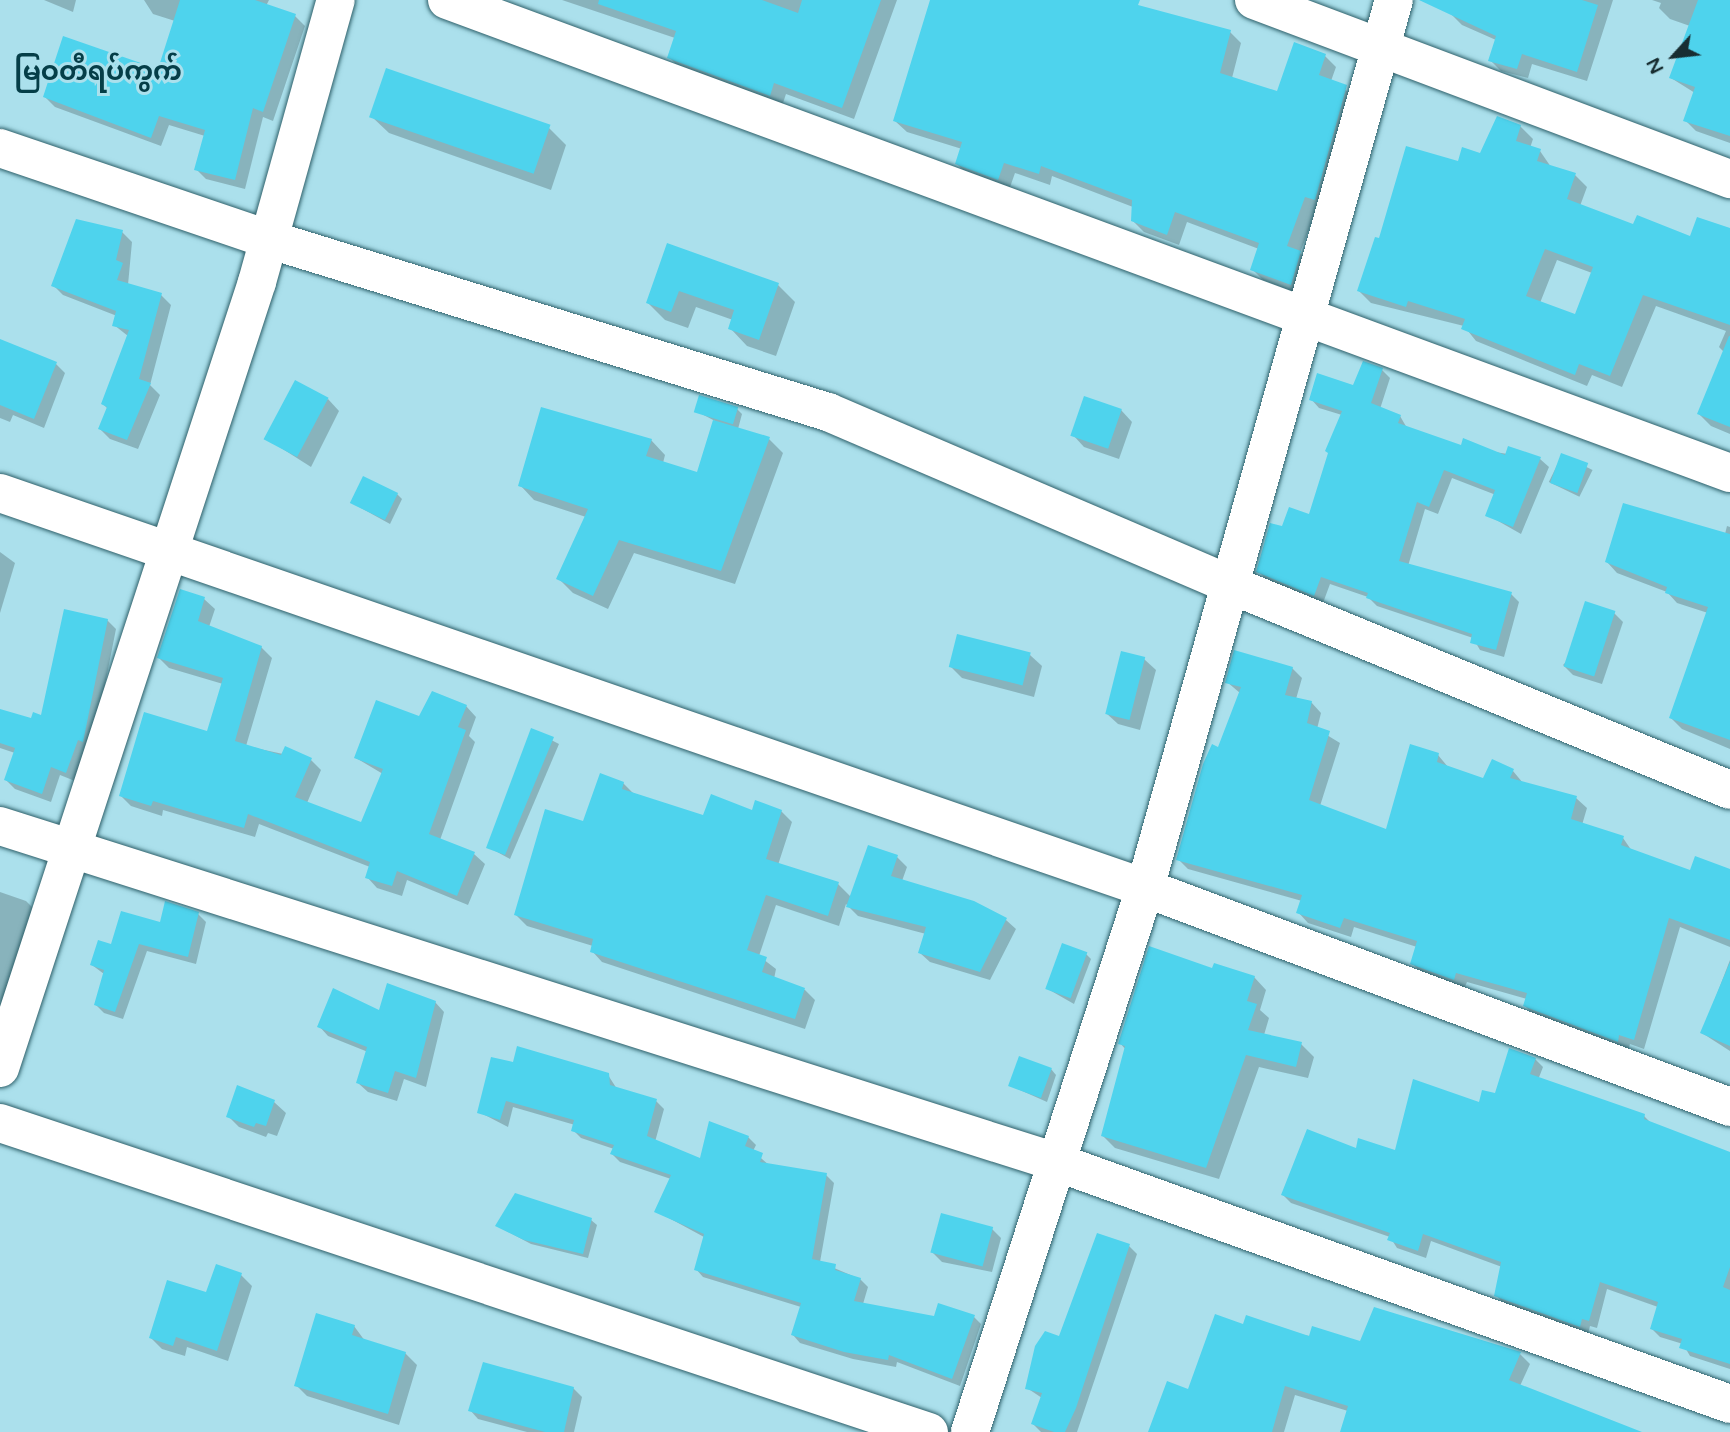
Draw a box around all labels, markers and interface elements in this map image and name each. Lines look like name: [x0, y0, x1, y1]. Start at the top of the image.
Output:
north arrow: [1639, 21, 1709, 91]
text: N: [1642, 54, 1669, 77]
district label: မြဝတီရပ်ကွက်: [14, 56, 182, 88]

